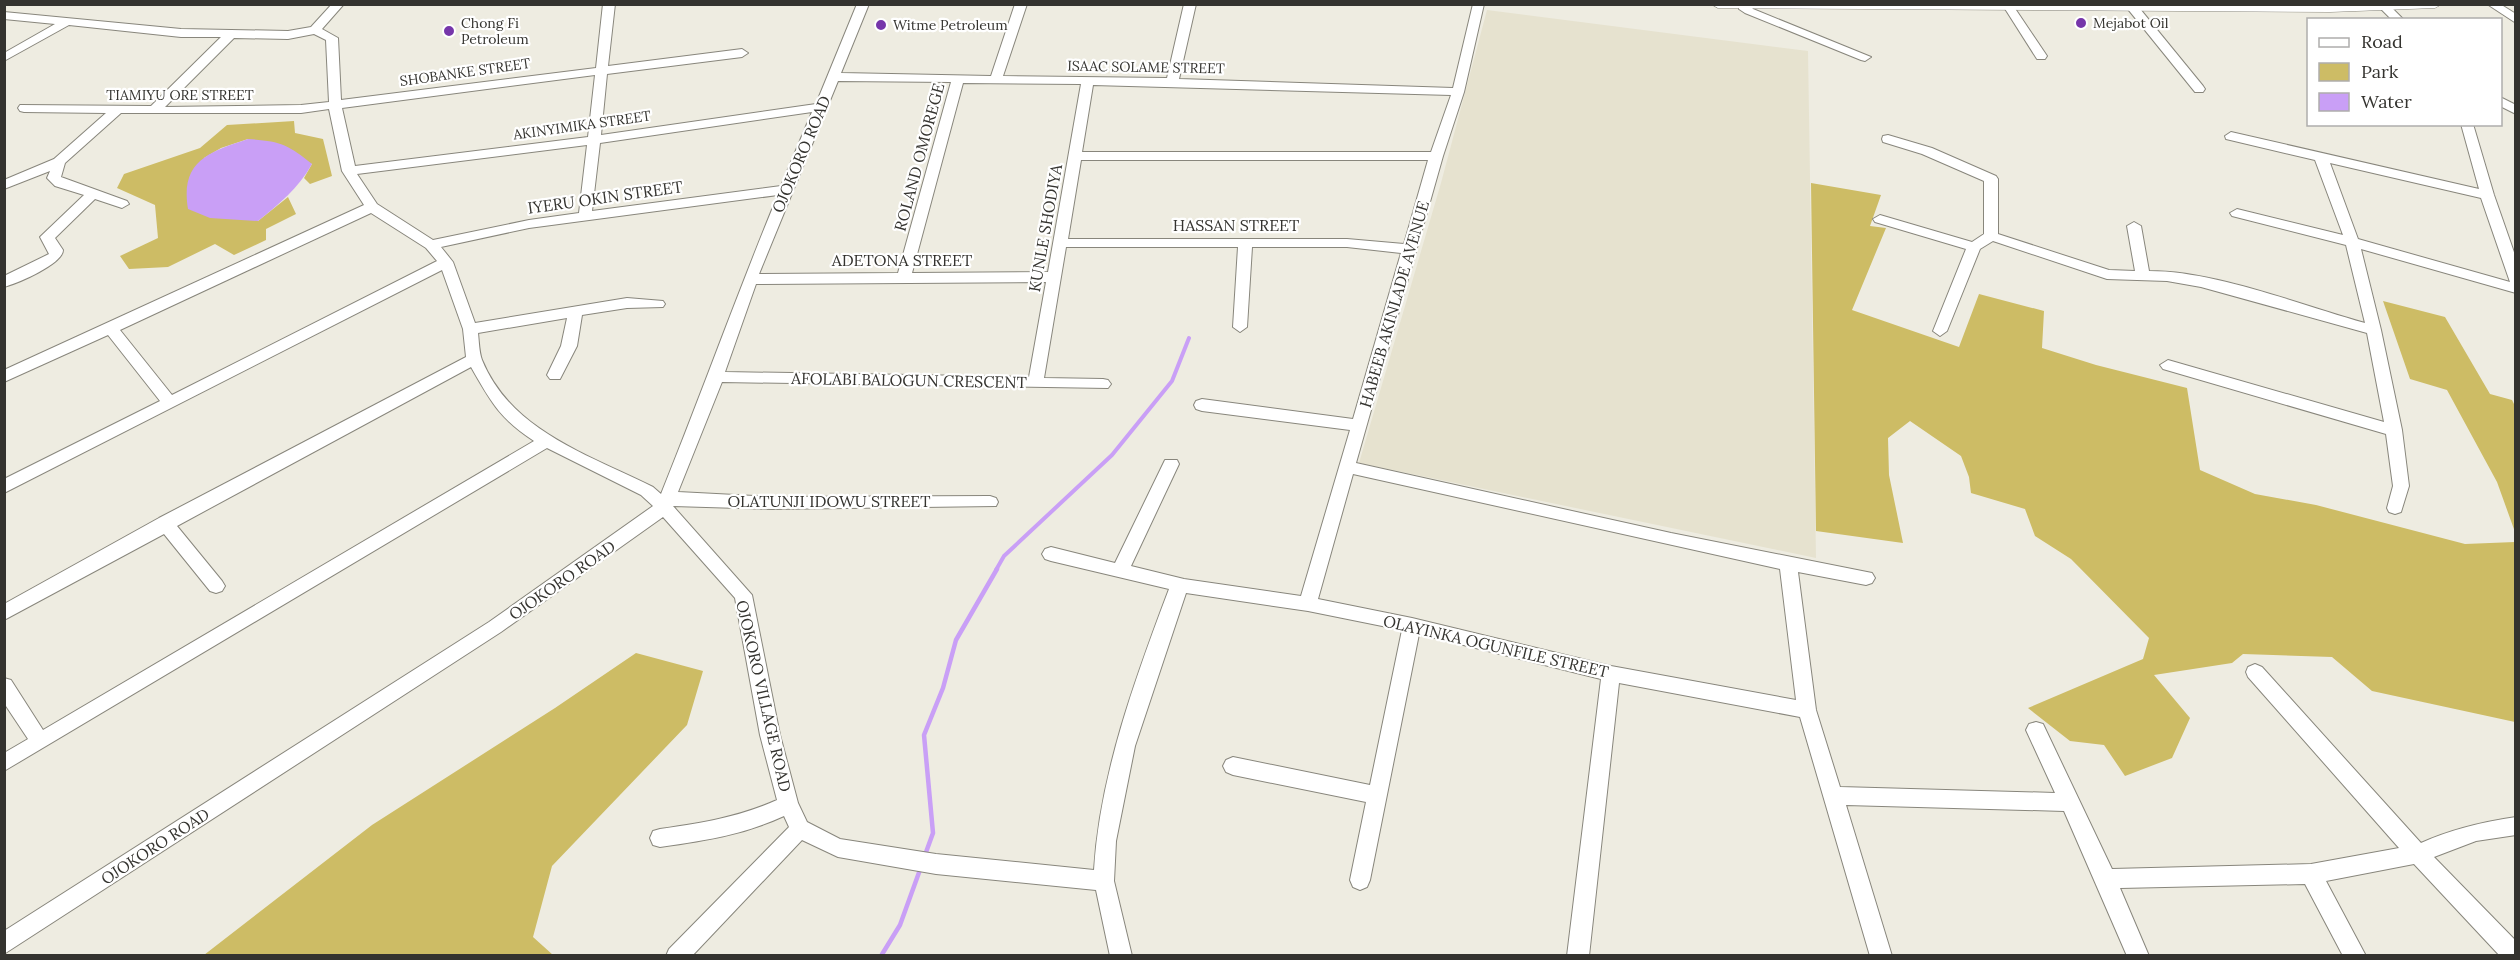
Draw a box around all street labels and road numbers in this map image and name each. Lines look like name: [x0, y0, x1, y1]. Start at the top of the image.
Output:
street label: SHOBANKE STREET: [399, 54, 531, 90]
street label: ISAAC SOLAME STREET: [1067, 57, 1225, 77]
street label: ROLAND OMOREGE: [890, 81, 948, 233]
street label: TIAMIYU ORE STREET: [106, 86, 254, 104]
street label: OJOKORO ROAD: [767, 92, 835, 216]
street label: AKINYIMIKA STREET: [511, 106, 652, 144]
street label: KUNLE SHODIYA: [1024, 162, 1066, 293]
street label: IYERU OKIN STREET: [526, 176, 684, 218]
street label: HABEEB AKINLADE AVENUE: [1355, 198, 1433, 410]
street label: HASSAN STREET: [1173, 215, 1299, 235]
street label: ADETONA STREET: [831, 250, 972, 270]
street label: AFOLABI BALOGUN CRESCENT: [790, 368, 1027, 392]
street label: OLATUNJI IDOWU STREET: [727, 491, 931, 511]
street label: OJOKORO ROAD: [505, 536, 619, 624]
street label: OJOKORO VILLAGE ROAD: [732, 598, 796, 794]
street label: OLAYINKA OGUNFILE STREET: [1381, 610, 1611, 682]
street label: OJOKORO ROAD: [97, 803, 213, 889]

